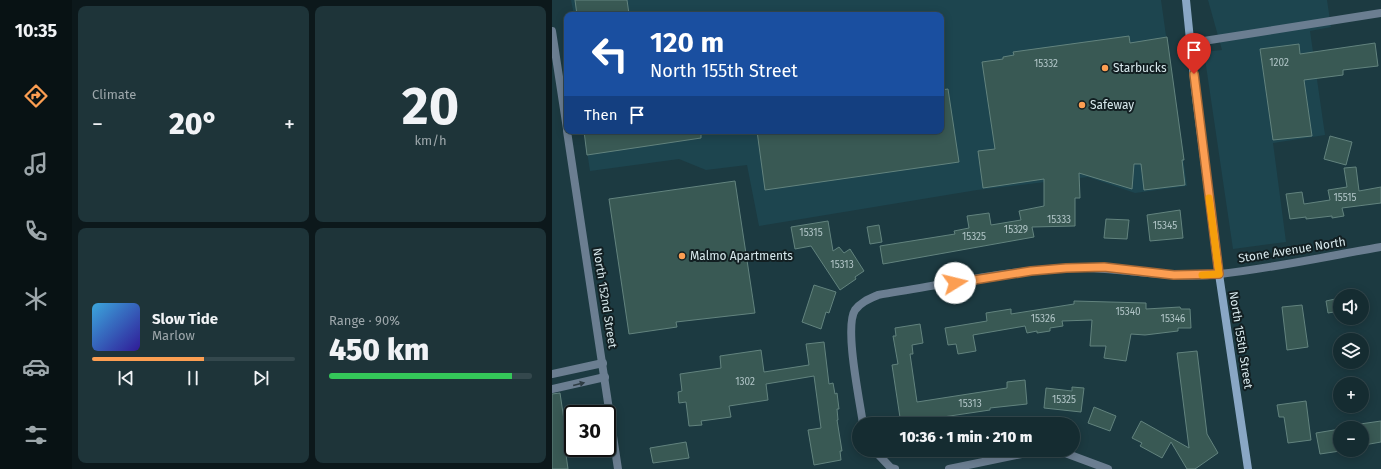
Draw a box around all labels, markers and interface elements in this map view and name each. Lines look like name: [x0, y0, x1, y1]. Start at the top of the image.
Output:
text: 10:35: [15, 20, 57, 42]
text: 120 m: [650, 26, 724, 59]
icon: left: [584, 28, 636, 80]
pin: [1177, 33, 1211, 74]
icon: arrive: [1183, 39, 1205, 61]
house number: 1202: [1269, 57, 1289, 69]
house number: 15332: [1034, 58, 1058, 70]
text: North 155th Street: [650, 60, 798, 82]
place label: Starbucks: [1113, 61, 1167, 75]
marker: Starbucks: [1100, 63, 1110, 73]
text: 20: [402, 75, 459, 138]
icon: directions: [22, 82, 50, 110]
text: Climate: [92, 87, 136, 102]
place label: Safeway: [1090, 98, 1134, 112]
marker: Safeway: [1077, 100, 1087, 110]
icon: arrive: [626, 104, 648, 126]
text: 20°: [169, 106, 218, 142]
text: Then: [584, 106, 618, 124]
text: −: [92, 111, 103, 138]
text: +: [284, 111, 295, 138]
text: km/h: [414, 133, 447, 148]
icon: music: [22, 150, 50, 178]
house number: 15515: [1333, 192, 1357, 204]
house number: 15333: [1047, 214, 1071, 226]
icon: phone: [22, 217, 50, 245]
house number: 15345: [1153, 220, 1177, 232]
house number: 15329: [1004, 224, 1028, 236]
house number: 15315: [799, 227, 823, 239]
house number: 15325: [962, 231, 986, 243]
street label: Stone Avenue North: [1237, 235, 1347, 265]
street label: North 152nd Street: [590, 247, 620, 350]
place label: Malmo Apartments: [690, 249, 793, 263]
marker: Malmo Apartments: [677, 251, 687, 261]
house number: 15313: [830, 259, 854, 271]
position arrow: [934, 262, 976, 304]
icon: climate: [22, 285, 50, 313]
map controls: [1333, 289, 1369, 457]
button: sound: [1333, 289, 1369, 325]
street label: North 155th Street: [1226, 290, 1256, 390]
house number: 15340: [1115, 306, 1141, 318]
text: Slow Tide: [152, 310, 218, 328]
text: Range · 90%: [329, 313, 400, 328]
house number: 15326: [1031, 313, 1055, 325]
house number: 15346: [1161, 313, 1185, 325]
text: Marlow: [152, 328, 195, 343]
text: 450 km: [329, 332, 429, 368]
button: layers: [1333, 333, 1369, 369]
icon: car: [22, 353, 50, 381]
icon: previous: [115, 367, 137, 389]
icon: pause: [182, 367, 204, 389]
icon: next: [250, 367, 272, 389]
house number: 1302: [735, 376, 755, 388]
button: +: [1333, 377, 1369, 413]
one-way arrow: [572, 380, 585, 386]
house number: 15325: [1052, 394, 1076, 406]
house number: 15313: [958, 398, 982, 410]
speed limit sign: 30: [564, 405, 616, 457]
icon: filters: [22, 421, 50, 449]
button: −: [1333, 421, 1369, 457]
text: 10:36 · 1 min · 210 m: [900, 428, 1032, 446]

